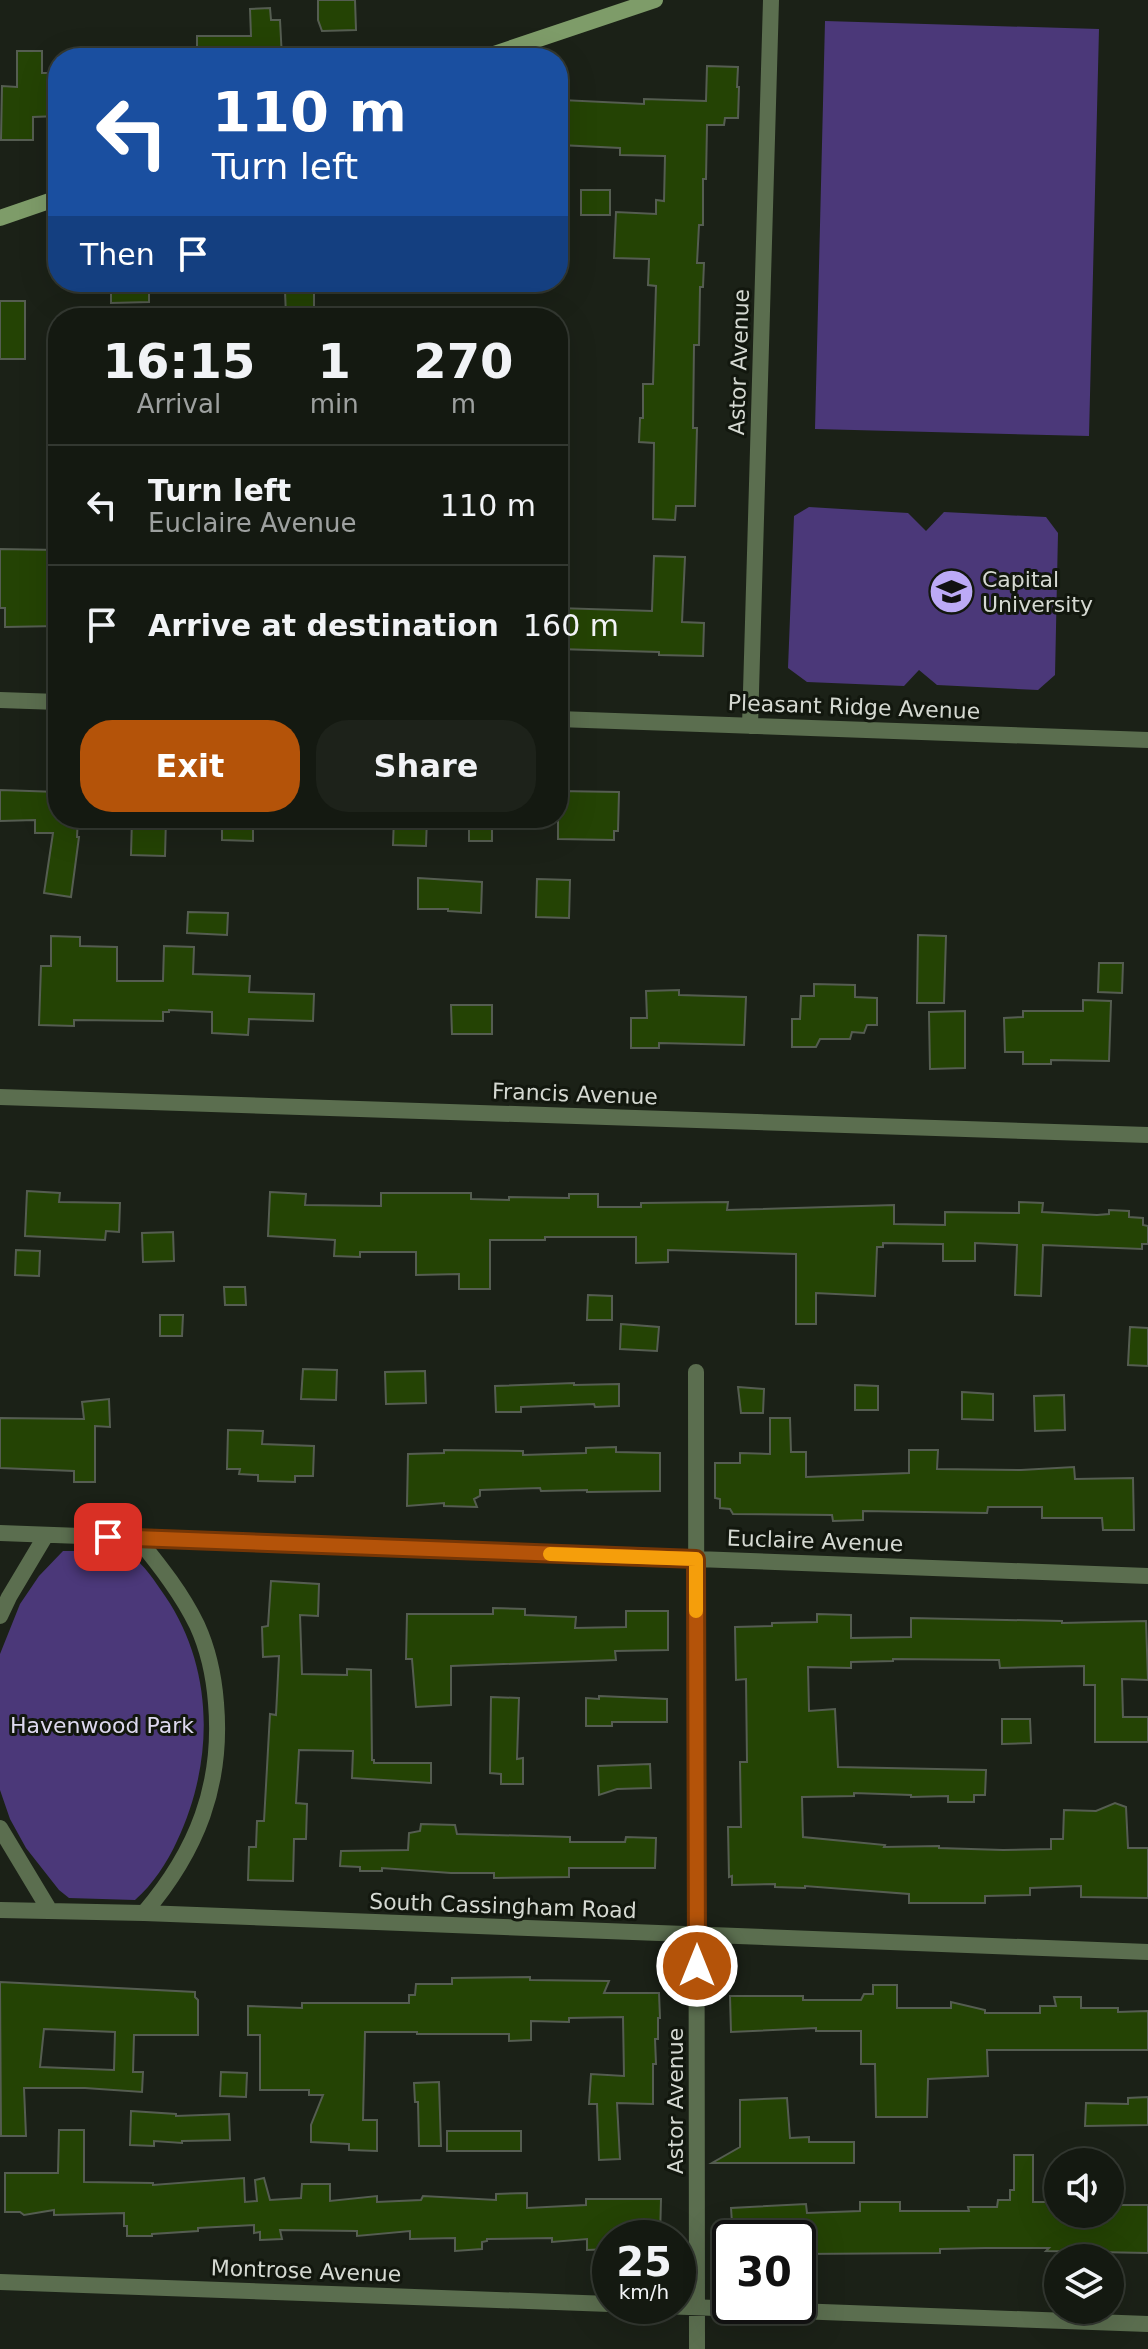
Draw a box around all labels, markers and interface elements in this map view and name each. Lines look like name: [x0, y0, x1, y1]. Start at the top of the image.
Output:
text: 110 m: [212, 79, 407, 144]
icon: left: [80, 80, 184, 184]
text: Turn left: [212, 146, 358, 187]
icon: arrive: [171, 232, 215, 276]
text: Then: [80, 237, 155, 272]
street label: Astor Avenue: [724, 288, 754, 436]
text: 16:15: [102, 333, 255, 389]
text: 1: [318, 333, 351, 389]
text: 270: [413, 333, 513, 389]
text: Arrival: [137, 389, 221, 419]
text: min: [310, 389, 359, 419]
text: m: [451, 389, 476, 419]
text: Turn left: [148, 473, 291, 508]
icon: left: [80, 483, 124, 527]
text: 110 m: [440, 488, 536, 523]
text: Euclaire Avenue: [148, 508, 357, 538]
place label: Capital University: [982, 567, 1093, 617]
school or university icon: Capital University: [927, 568, 975, 616]
icon: arrive: [80, 603, 124, 647]
text: Arrive at destination: [148, 608, 499, 643]
text: 160 m: [523, 608, 619, 643]
street label: Pleasant Ridge Avenue: [727, 690, 981, 724]
button: Exit: [80, 720, 300, 812]
button: Share: [316, 720, 536, 812]
street label: Francis Avenue: [492, 1079, 658, 1109]
pin: [74, 1503, 142, 1571]
icon: arrive: [86, 1515, 130, 1559]
street label: Euclaire Avenue: [726, 1525, 904, 1557]
park label: Havenwood Park: [10, 1713, 194, 1738]
street label: South Cassingham Road: [369, 1889, 637, 1923]
position arrow: [655, 1924, 739, 2008]
street label: Astor Avenue: [663, 2028, 688, 2174]
map controls: [1044, 2148, 1124, 2324]
button: sound: [1044, 2148, 1124, 2228]
speed limit sign: 30: [712, 2220, 816, 2324]
text: 25: [616, 2239, 672, 2285]
button: layers: [1044, 2244, 1124, 2324]
street label: Montrose Avenue: [210, 2255, 402, 2287]
text: km/h: [619, 2280, 669, 2304]

